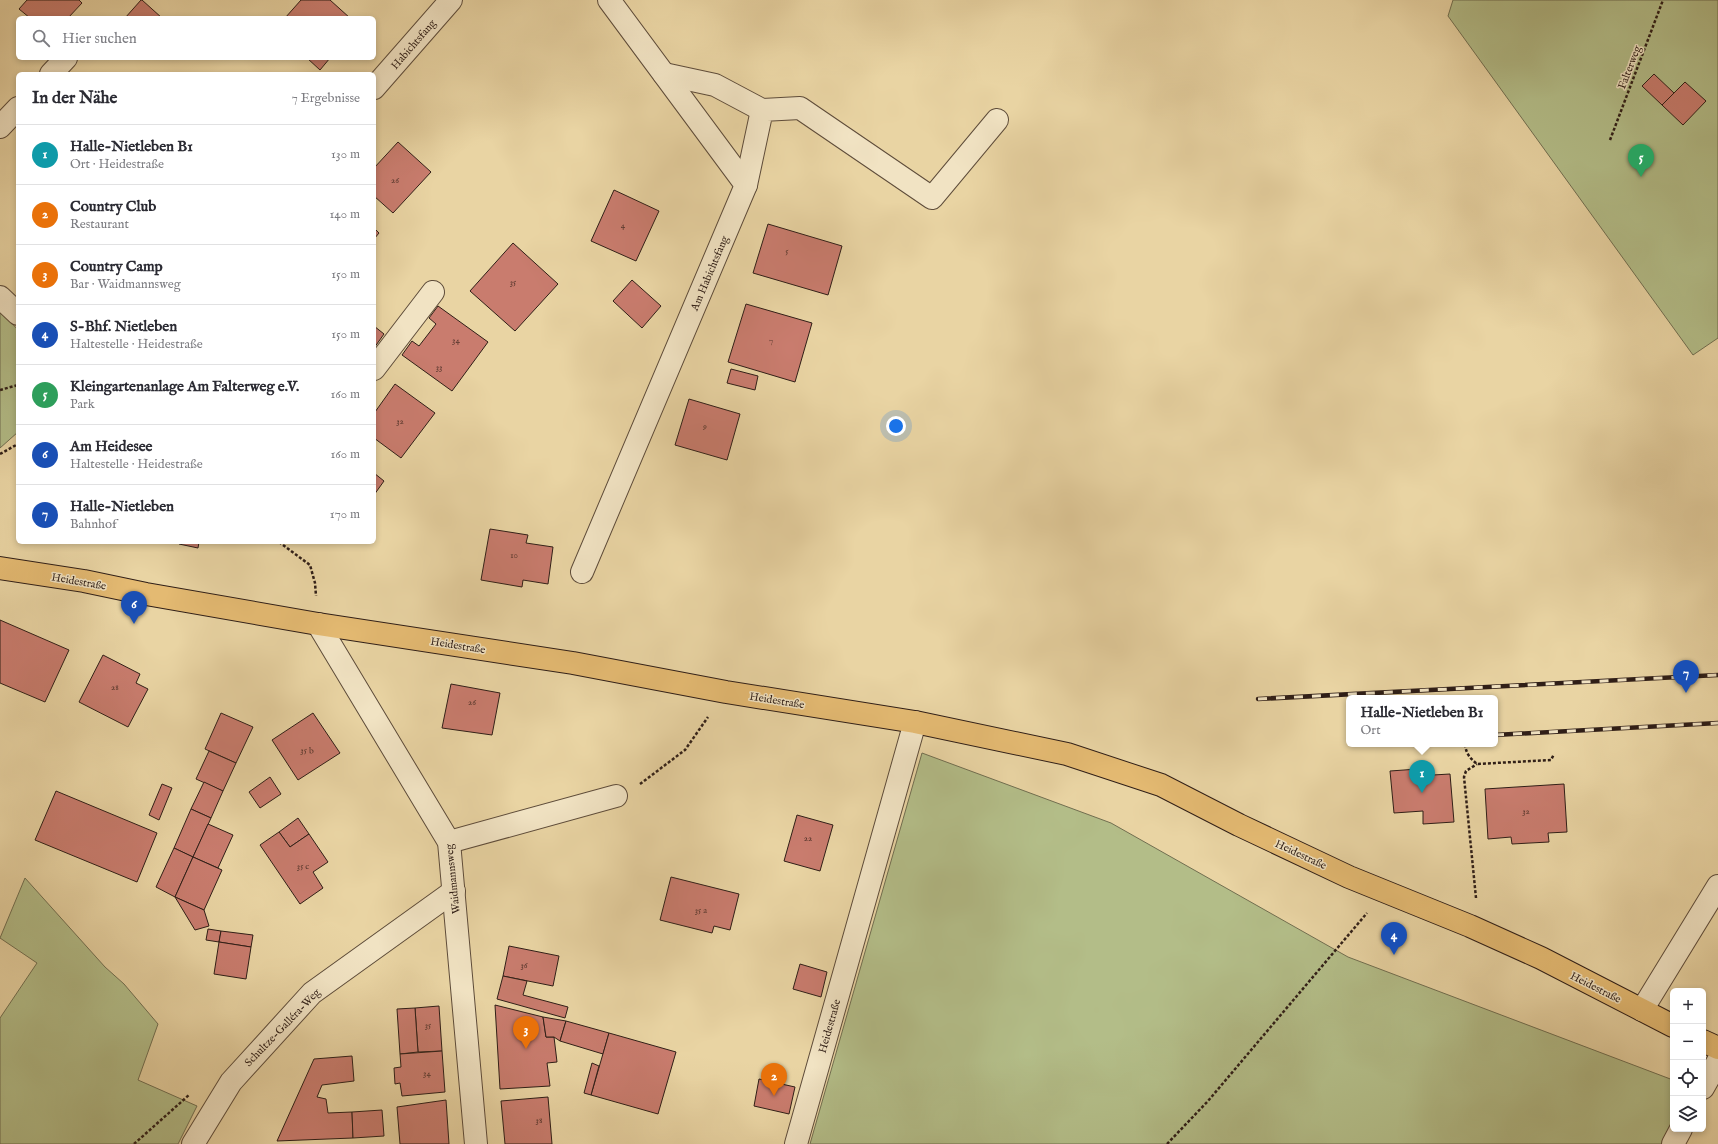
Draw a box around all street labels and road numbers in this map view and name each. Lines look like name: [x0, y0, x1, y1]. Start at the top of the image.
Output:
street label: Habichtsfang: [388, 16, 440, 73]
street label: Falterweg: [1615, 43, 1645, 91]
street label: Am Habichtsfang: [687, 233, 732, 314]
street label: Heidestraße: [50, 570, 107, 594]
street label: Heidestraße: [429, 635, 486, 657]
street label: Heidestraße: [748, 690, 805, 712]
street label: Heidestraße: [1273, 837, 1329, 873]
street label: Waidmannsweg: [442, 842, 464, 915]
street label: Heidestraße: [1568, 969, 1623, 1007]
street label: Schultze-Galléra-Weg: [242, 985, 324, 1070]
street label: Heidestraße: [816, 998, 844, 1055]

